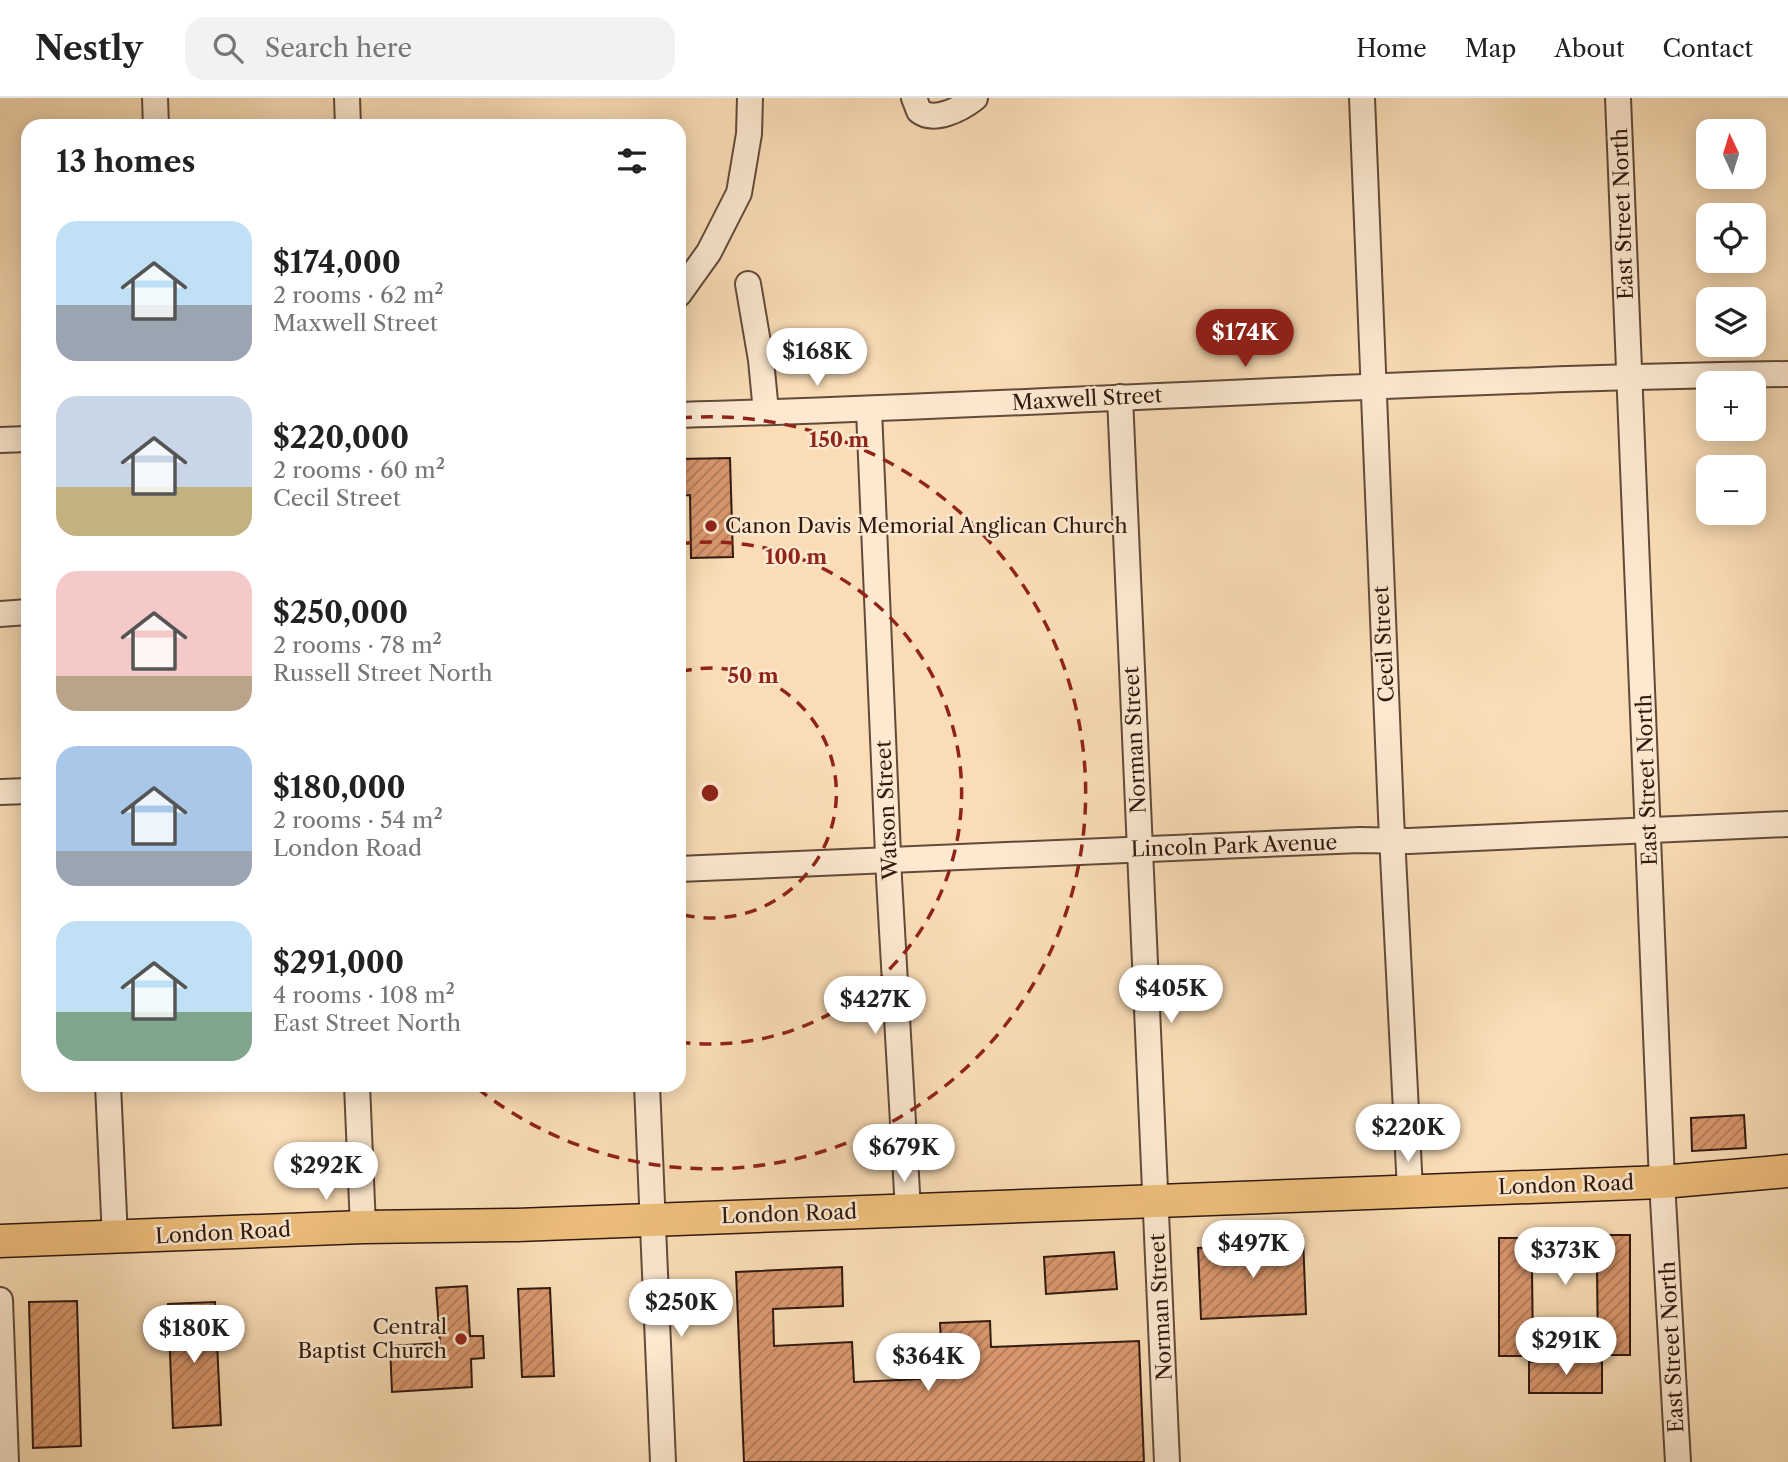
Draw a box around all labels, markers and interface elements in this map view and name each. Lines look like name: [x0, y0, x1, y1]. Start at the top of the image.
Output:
search box: [185, 17, 675, 80]
text: Nestly: [35, 28, 143, 69]
icon: search: [209, 29, 247, 67]
text: Search here: [265, 32, 412, 64]
text: Home: [1356, 34, 1427, 63]
text: Map: [1465, 34, 1516, 63]
text: About: [1554, 34, 1625, 63]
text: Contact: [1663, 34, 1753, 63]
north arrow: [1696, 119, 1766, 189]
map controls: [1696, 119, 1766, 525]
street label: East Street North: [1607, 128, 1638, 300]
icon: filters: [613, 142, 651, 180]
text: 13 homes: [56, 143, 195, 180]
button: locate: [1696, 203, 1766, 273]
text: $174,000: [273, 244, 401, 281]
icon: home: [112, 249, 196, 333]
text: 2 rooms · 62 m²: [273, 281, 444, 309]
button: layers: [1696, 287, 1766, 357]
text: Maxwell Street: [273, 309, 438, 337]
pin: $174K: [1196, 310, 1294, 369]
text: $174K: [1212, 318, 1278, 346]
pin: $168K: [768, 328, 866, 388]
text: $168K: [782, 337, 852, 365]
button: +: [1696, 371, 1766, 441]
street label: Maxwell Street: [1011, 382, 1163, 415]
text: $220,000: [273, 419, 409, 456]
icon: home: [112, 424, 196, 508]
text: 150 m: [809, 427, 869, 452]
button: −: [1696, 455, 1766, 525]
text: 2 rooms · 60 m²: [273, 456, 445, 484]
text: Cecil Street: [273, 484, 401, 512]
place label: Canon Davis Memorial Anglican Church: [725, 513, 1128, 538]
marker: Canon Davis Memorial Anglican Church: [703, 518, 719, 534]
text: 100 m: [765, 544, 827, 569]
street label: Cecil Street: [1368, 585, 1399, 703]
text: $250,000: [273, 594, 408, 631]
icon: home: [112, 599, 196, 683]
text: 2 rooms · 78 m²: [273, 631, 442, 659]
text: Russell Street North: [273, 659, 493, 687]
text: 50 m: [727, 663, 779, 688]
street label: Norman Street: [1118, 665, 1151, 814]
street label: East Street North: [1631, 694, 1662, 866]
street label: Watson Street: [870, 739, 903, 882]
text: $180,000: [273, 769, 406, 806]
icon: home: [112, 774, 196, 858]
centre of rings: [698, 781, 722, 805]
text: 2 rooms · 54 m²: [273, 806, 443, 834]
street label: Lincoln Park Avenue: [1130, 829, 1338, 862]
text: London Road: [273, 834, 422, 862]
text: $291,000: [273, 944, 404, 981]
icon: home: [112, 949, 196, 1033]
pin: $405K: [1122, 965, 1220, 1025]
text: $405K: [1135, 974, 1207, 1002]
pin: $427K: [826, 976, 924, 1036]
text: 4 rooms · 108 m²: [273, 981, 455, 1009]
text: $427K: [840, 985, 910, 1013]
text: East Street North: [273, 1009, 461, 1037]
pin: $220K: [1359, 1104, 1457, 1164]
text: $220K: [1371, 1113, 1445, 1141]
pin: $679K: [855, 1124, 953, 1184]
text: $679K: [869, 1133, 939, 1161]
pin: $292K: [277, 1142, 375, 1202]
text: $292K: [290, 1151, 362, 1179]
street label: London Road: [1498, 1170, 1635, 1199]
street label: London Road: [721, 1199, 858, 1228]
street label: London Road: [154, 1216, 292, 1249]
pin: $497K: [1204, 1220, 1302, 1280]
pin: $373K: [1516, 1228, 1614, 1287]
text: $497K: [1218, 1229, 1288, 1257]
street label: Norman Street: [1144, 1232, 1177, 1381]
text: $373K: [1530, 1236, 1600, 1264]
street label: East Street North: [1655, 1261, 1688, 1433]
pin: $250K: [632, 1280, 730, 1339]
text: $250K: [645, 1288, 717, 1316]
pin: $180K: [145, 1306, 243, 1365]
text: $180K: [159, 1314, 229, 1342]
place label: Central Baptist Church: [297, 1314, 447, 1363]
pin: $291K: [1517, 1318, 1615, 1377]
text: $291K: [1532, 1326, 1600, 1354]
marker: Central Baptist Church: [453, 1331, 469, 1347]
pin: $364K: [879, 1334, 977, 1393]
text: $364K: [892, 1342, 964, 1370]

